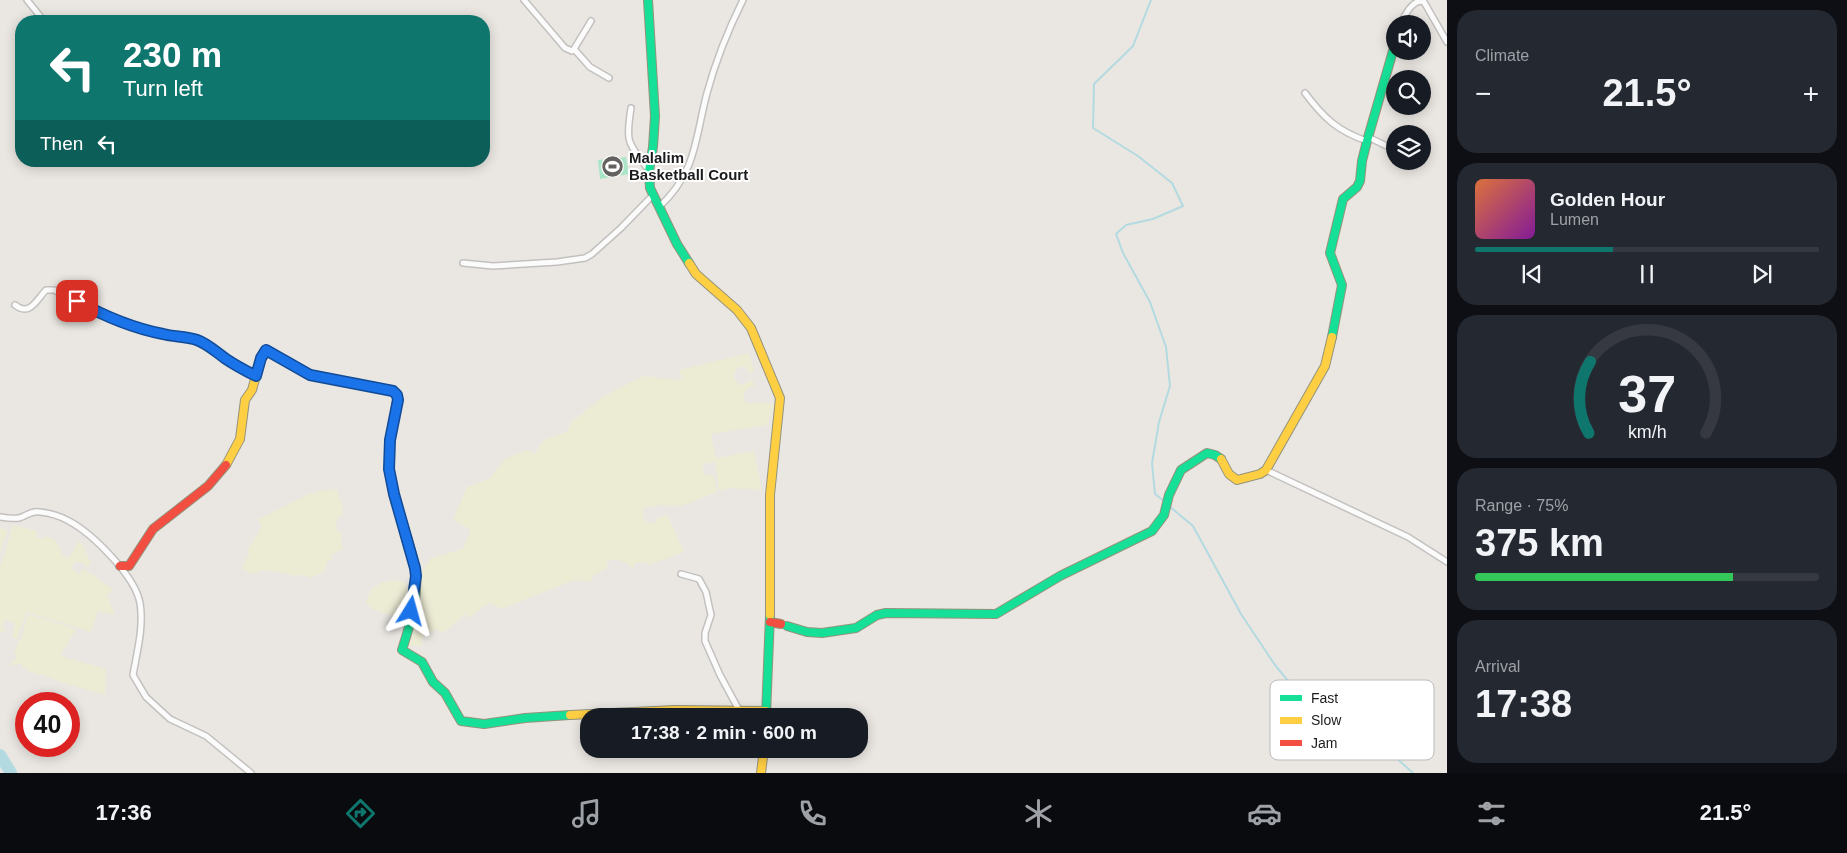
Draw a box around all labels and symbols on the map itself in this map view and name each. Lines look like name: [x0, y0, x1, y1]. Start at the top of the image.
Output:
place label: Malalim Basketball Court: [629, 149, 748, 183]
sports icon: Malalim Basketball Court: [601, 155, 625, 179]
pin: [56, 280, 98, 322]
position arrow: [384, 584, 436, 636]
legend: [1270, 680, 1434, 760]
text: Fast: [1311, 690, 1338, 706]
speed limit sign: 40: [15, 692, 80, 757]
text: Slow: [1311, 712, 1342, 728]
text: Jam: [1311, 735, 1337, 751]

